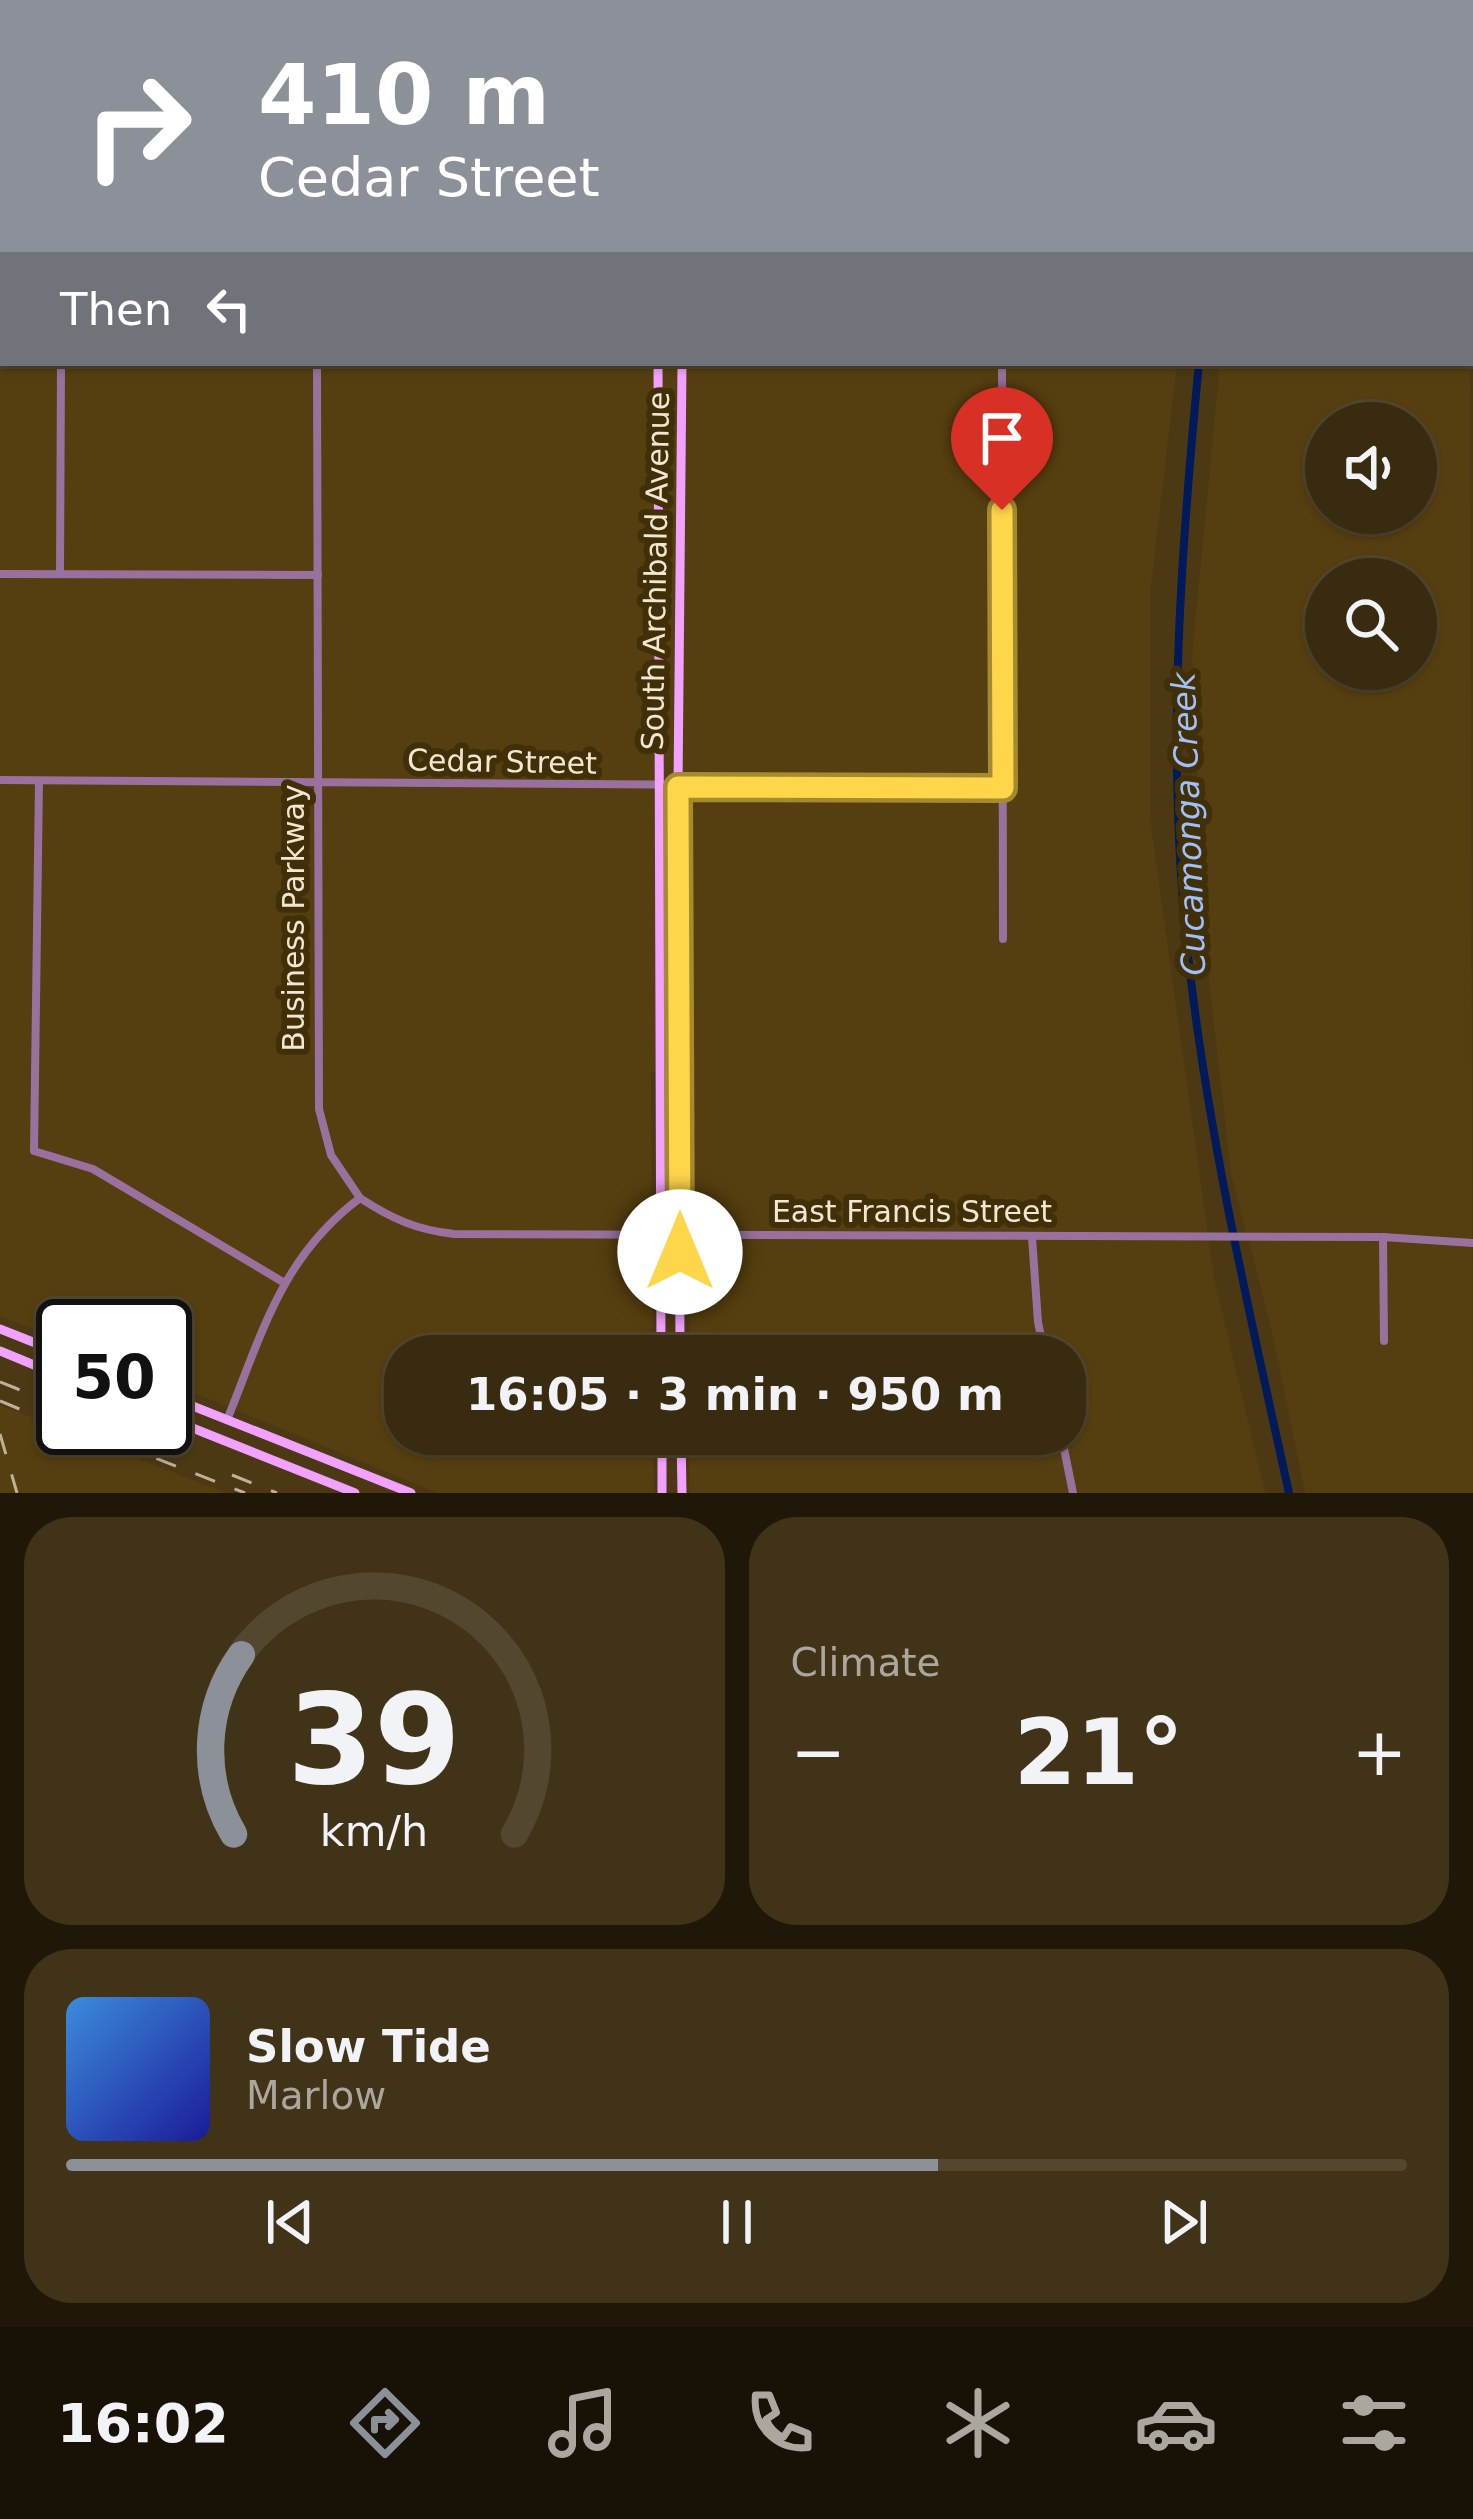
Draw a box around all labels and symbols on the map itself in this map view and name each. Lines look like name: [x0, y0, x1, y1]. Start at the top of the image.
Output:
pin: [951, 387, 1053, 510]
street label: South Archibald Avenue: [635, 391, 676, 751]
water label: Cucamonga Creek: [1164, 670, 1213, 976]
street label: Cedar Street: [407, 742, 597, 781]
street label: Business Parkway: [276, 784, 311, 1052]
position arrow: [617, 1189, 743, 1315]
street label: East Francis Street: [772, 1194, 1052, 1229]
speed limit sign: 50: [36, 1299, 192, 1455]

